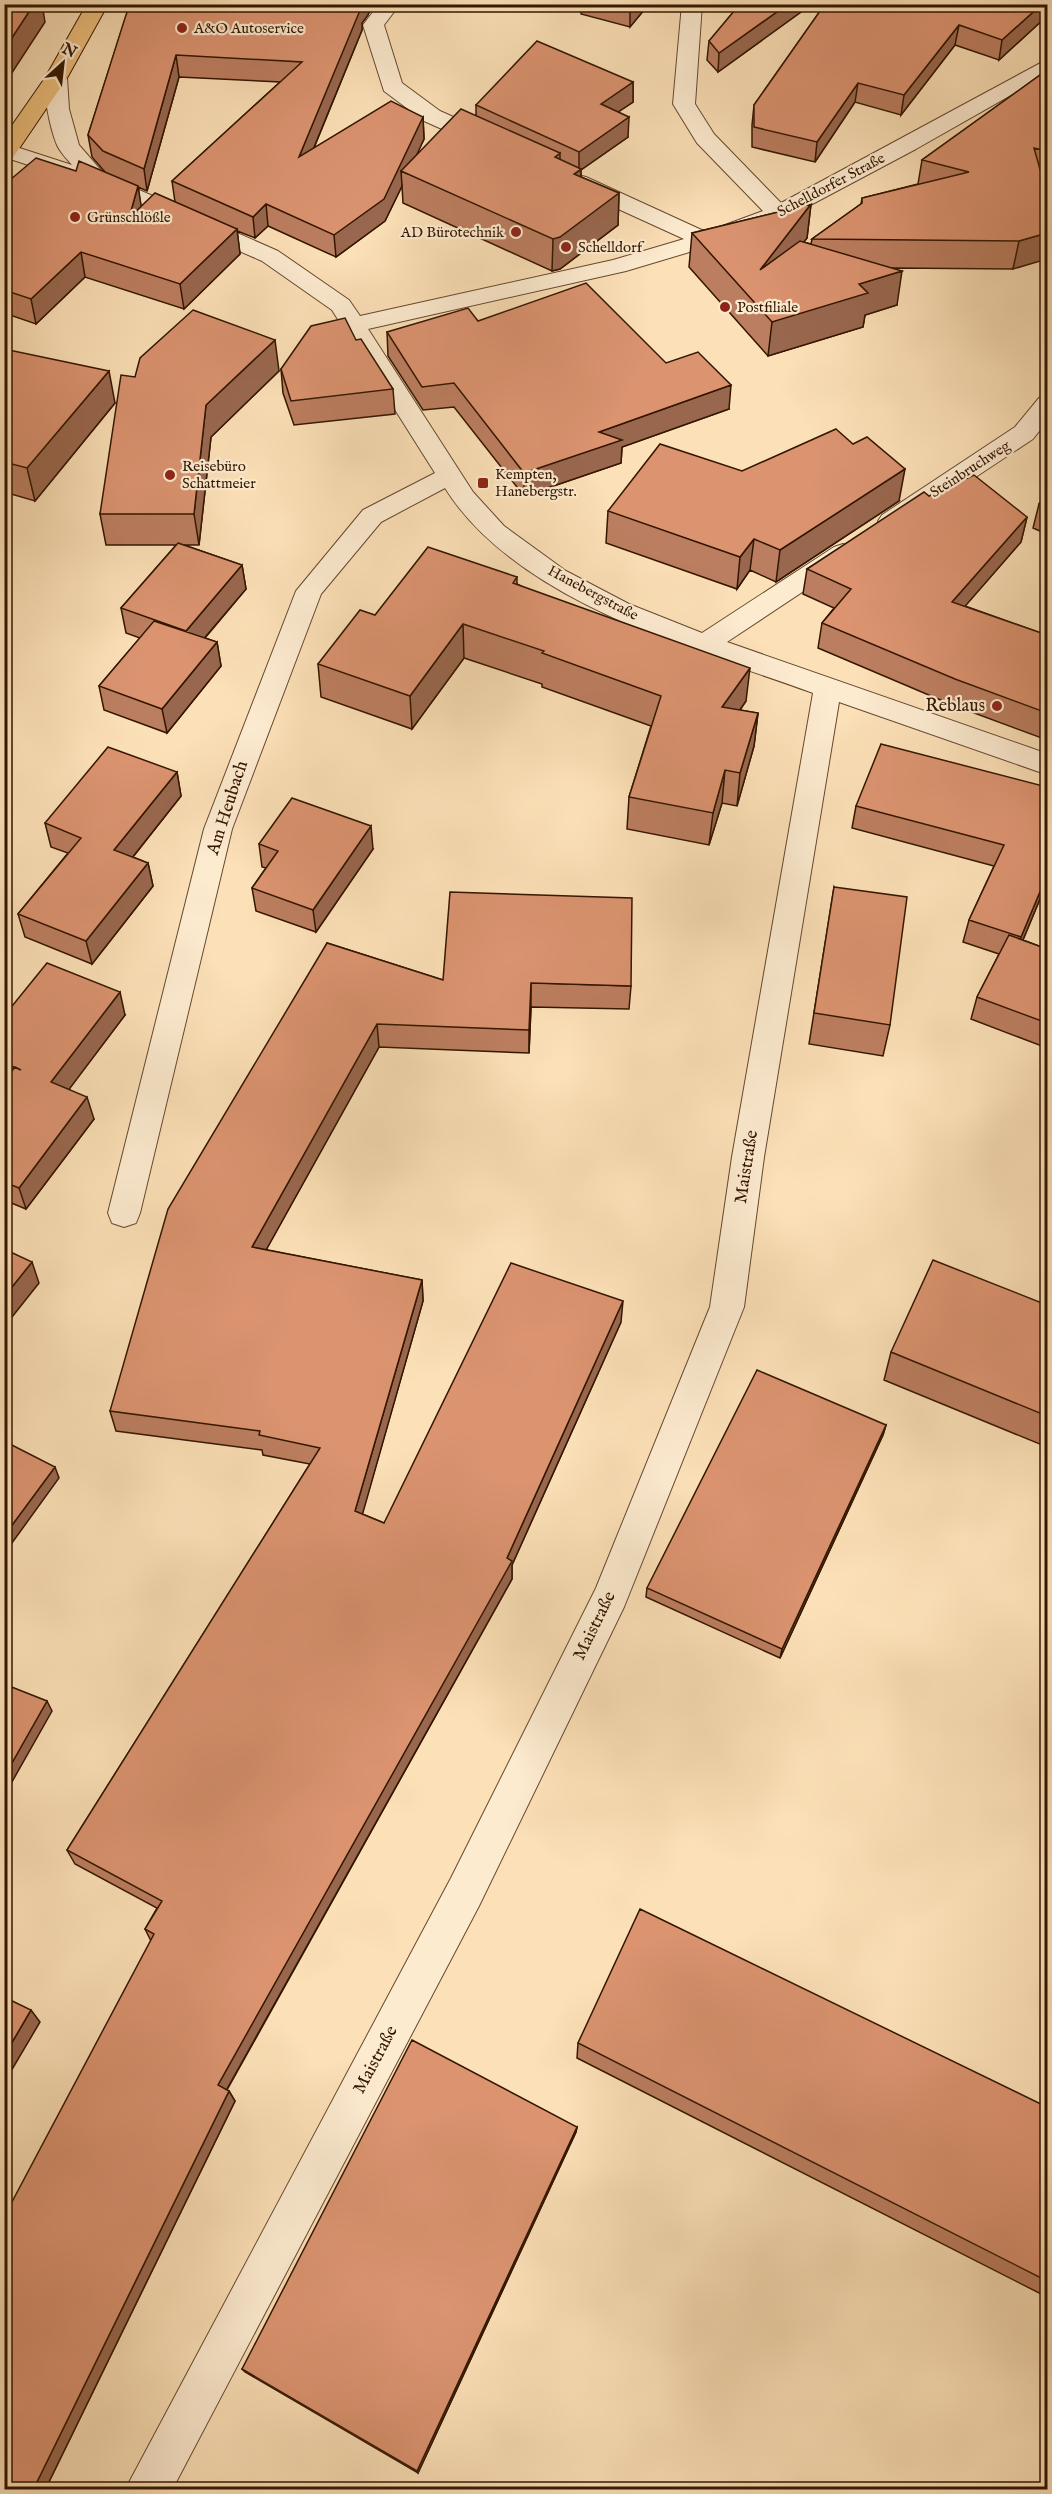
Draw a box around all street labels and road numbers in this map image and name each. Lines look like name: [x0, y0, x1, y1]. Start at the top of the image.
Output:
street label: Schelldorfer Straße: [774, 149, 888, 221]
street label: Steinbruchweg: [926, 436, 1014, 502]
street label: Hanebergstraße: [544, 561, 642, 625]
street label: Am Heubach: [202, 758, 254, 859]
street label: Maistraße: [730, 1129, 764, 1205]
street label: Maistraße: [568, 1588, 622, 1664]
street label: Maistraße: [348, 2022, 404, 2098]

